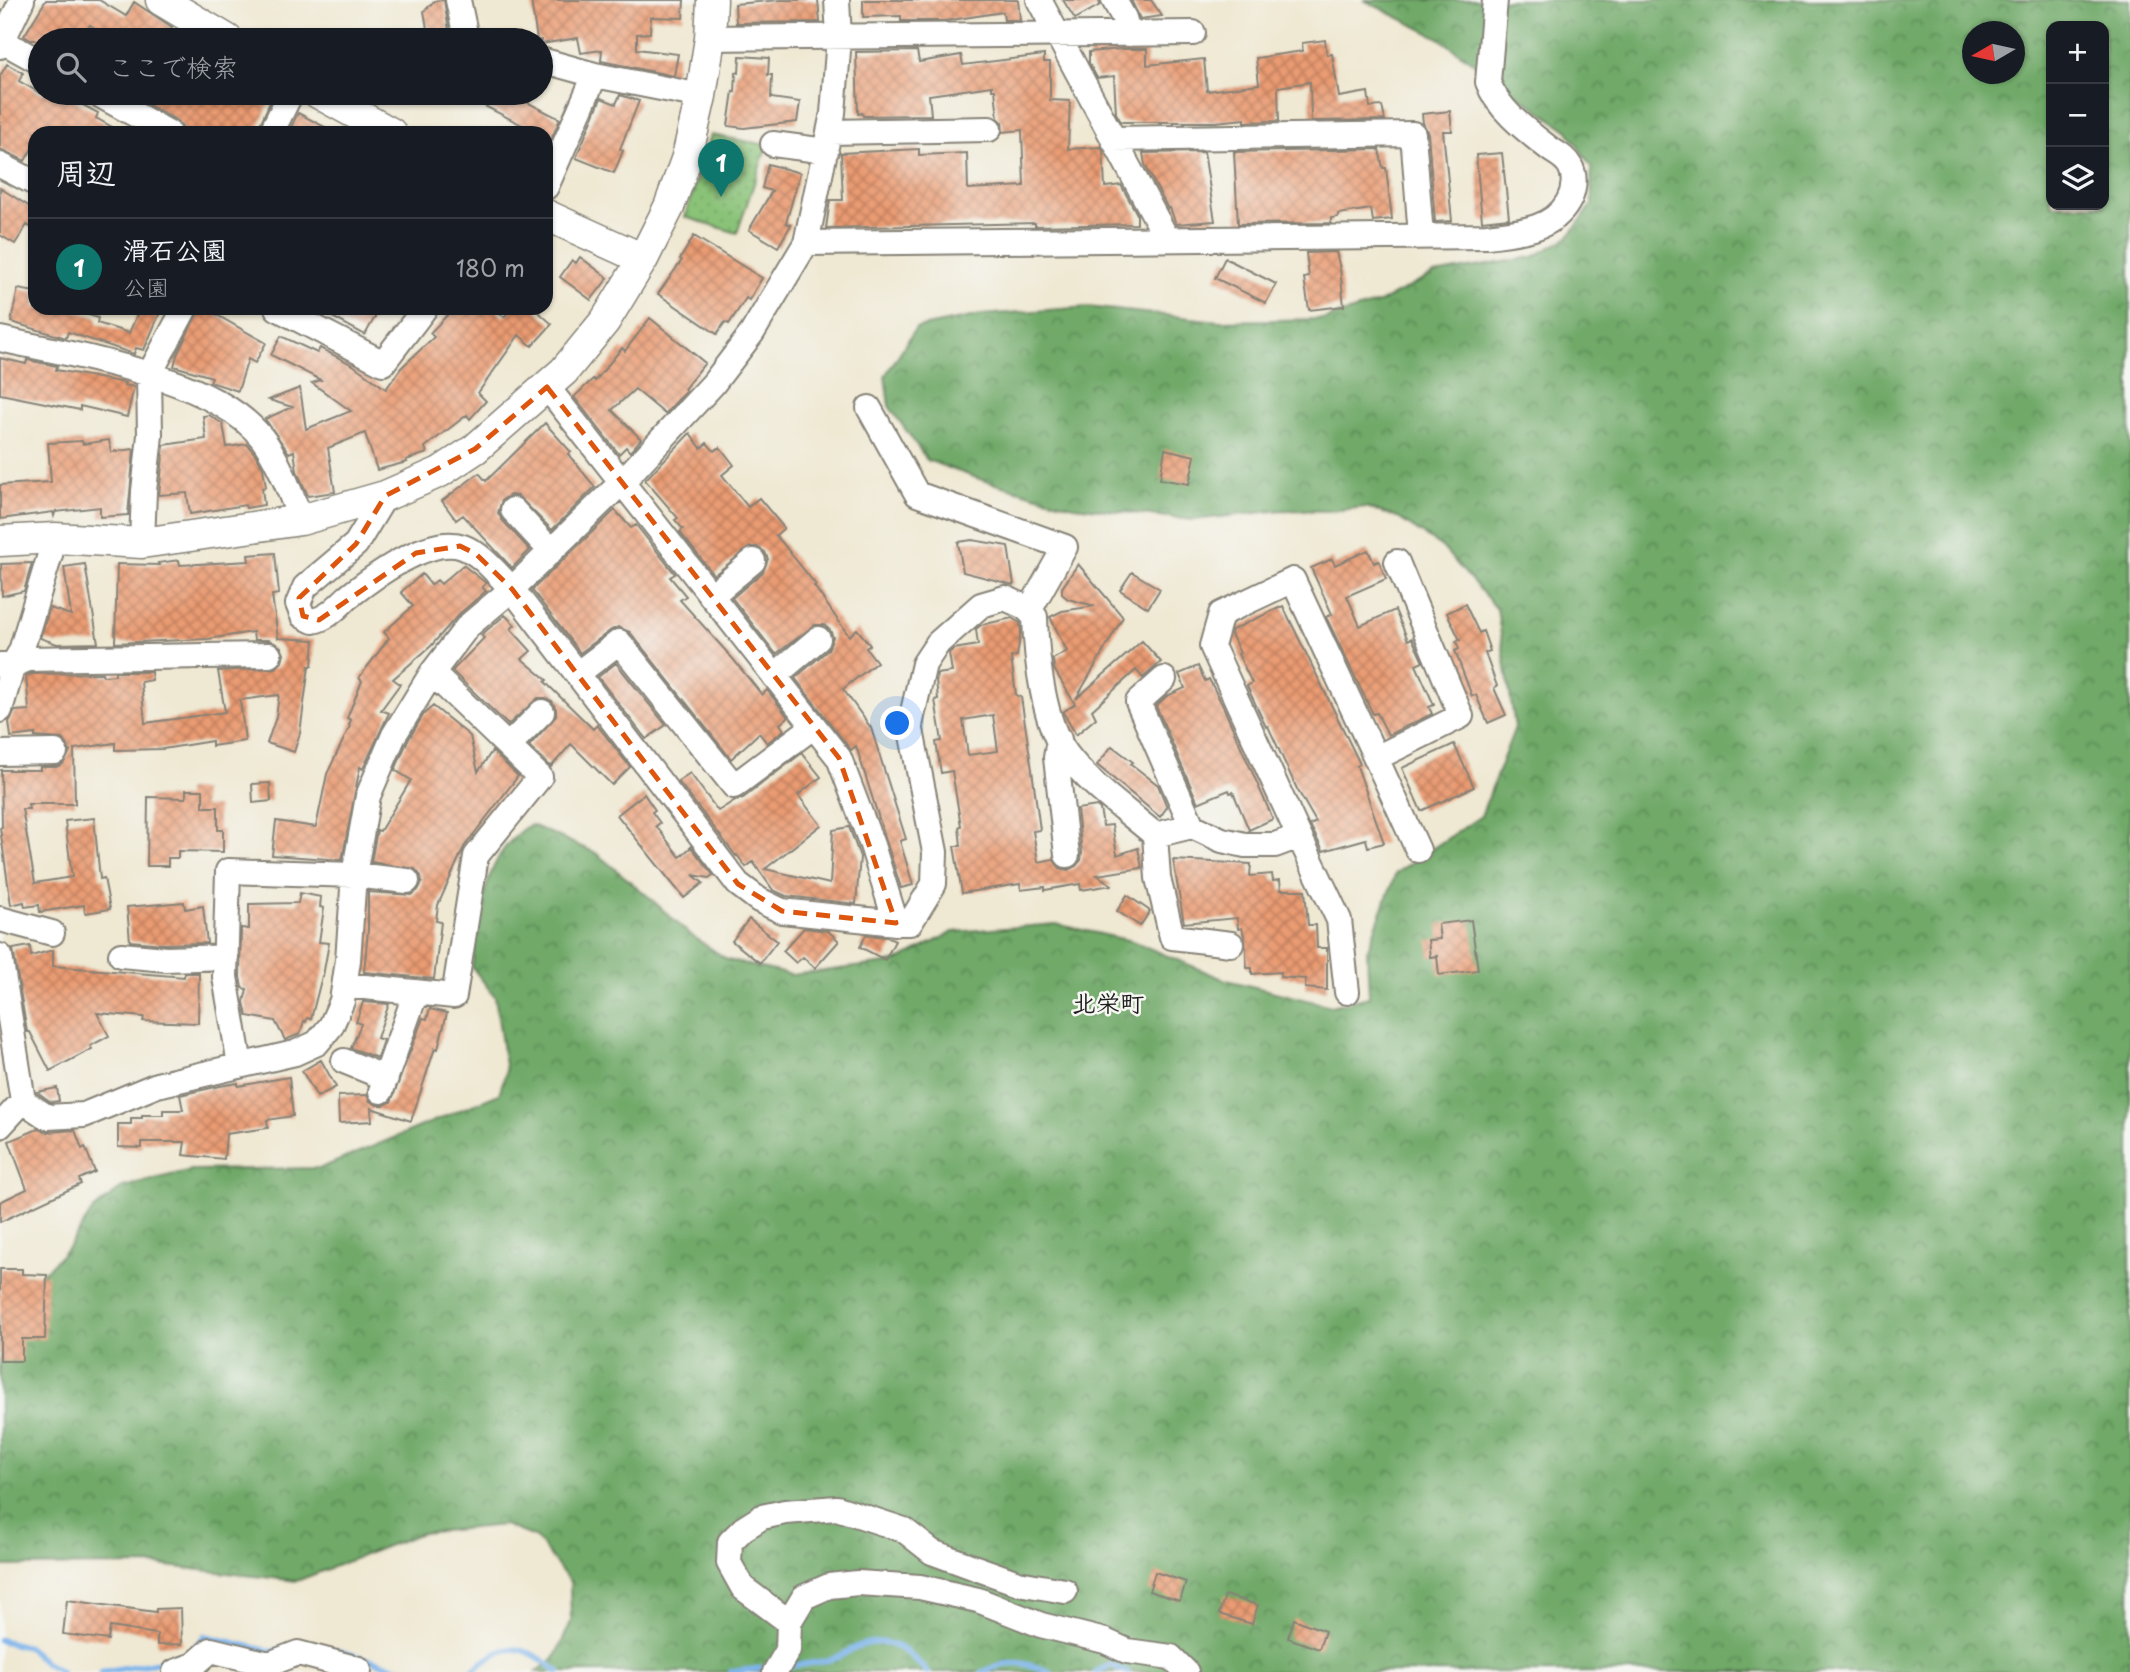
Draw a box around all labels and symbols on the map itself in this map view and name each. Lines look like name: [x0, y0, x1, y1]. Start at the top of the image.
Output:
north arrow: [1962, 21, 2025, 84]
pin: 1: [698, 139, 744, 197]
your location: [880, 706, 914, 740]
district label: 北栄町: [1072, 984, 1144, 1020]

